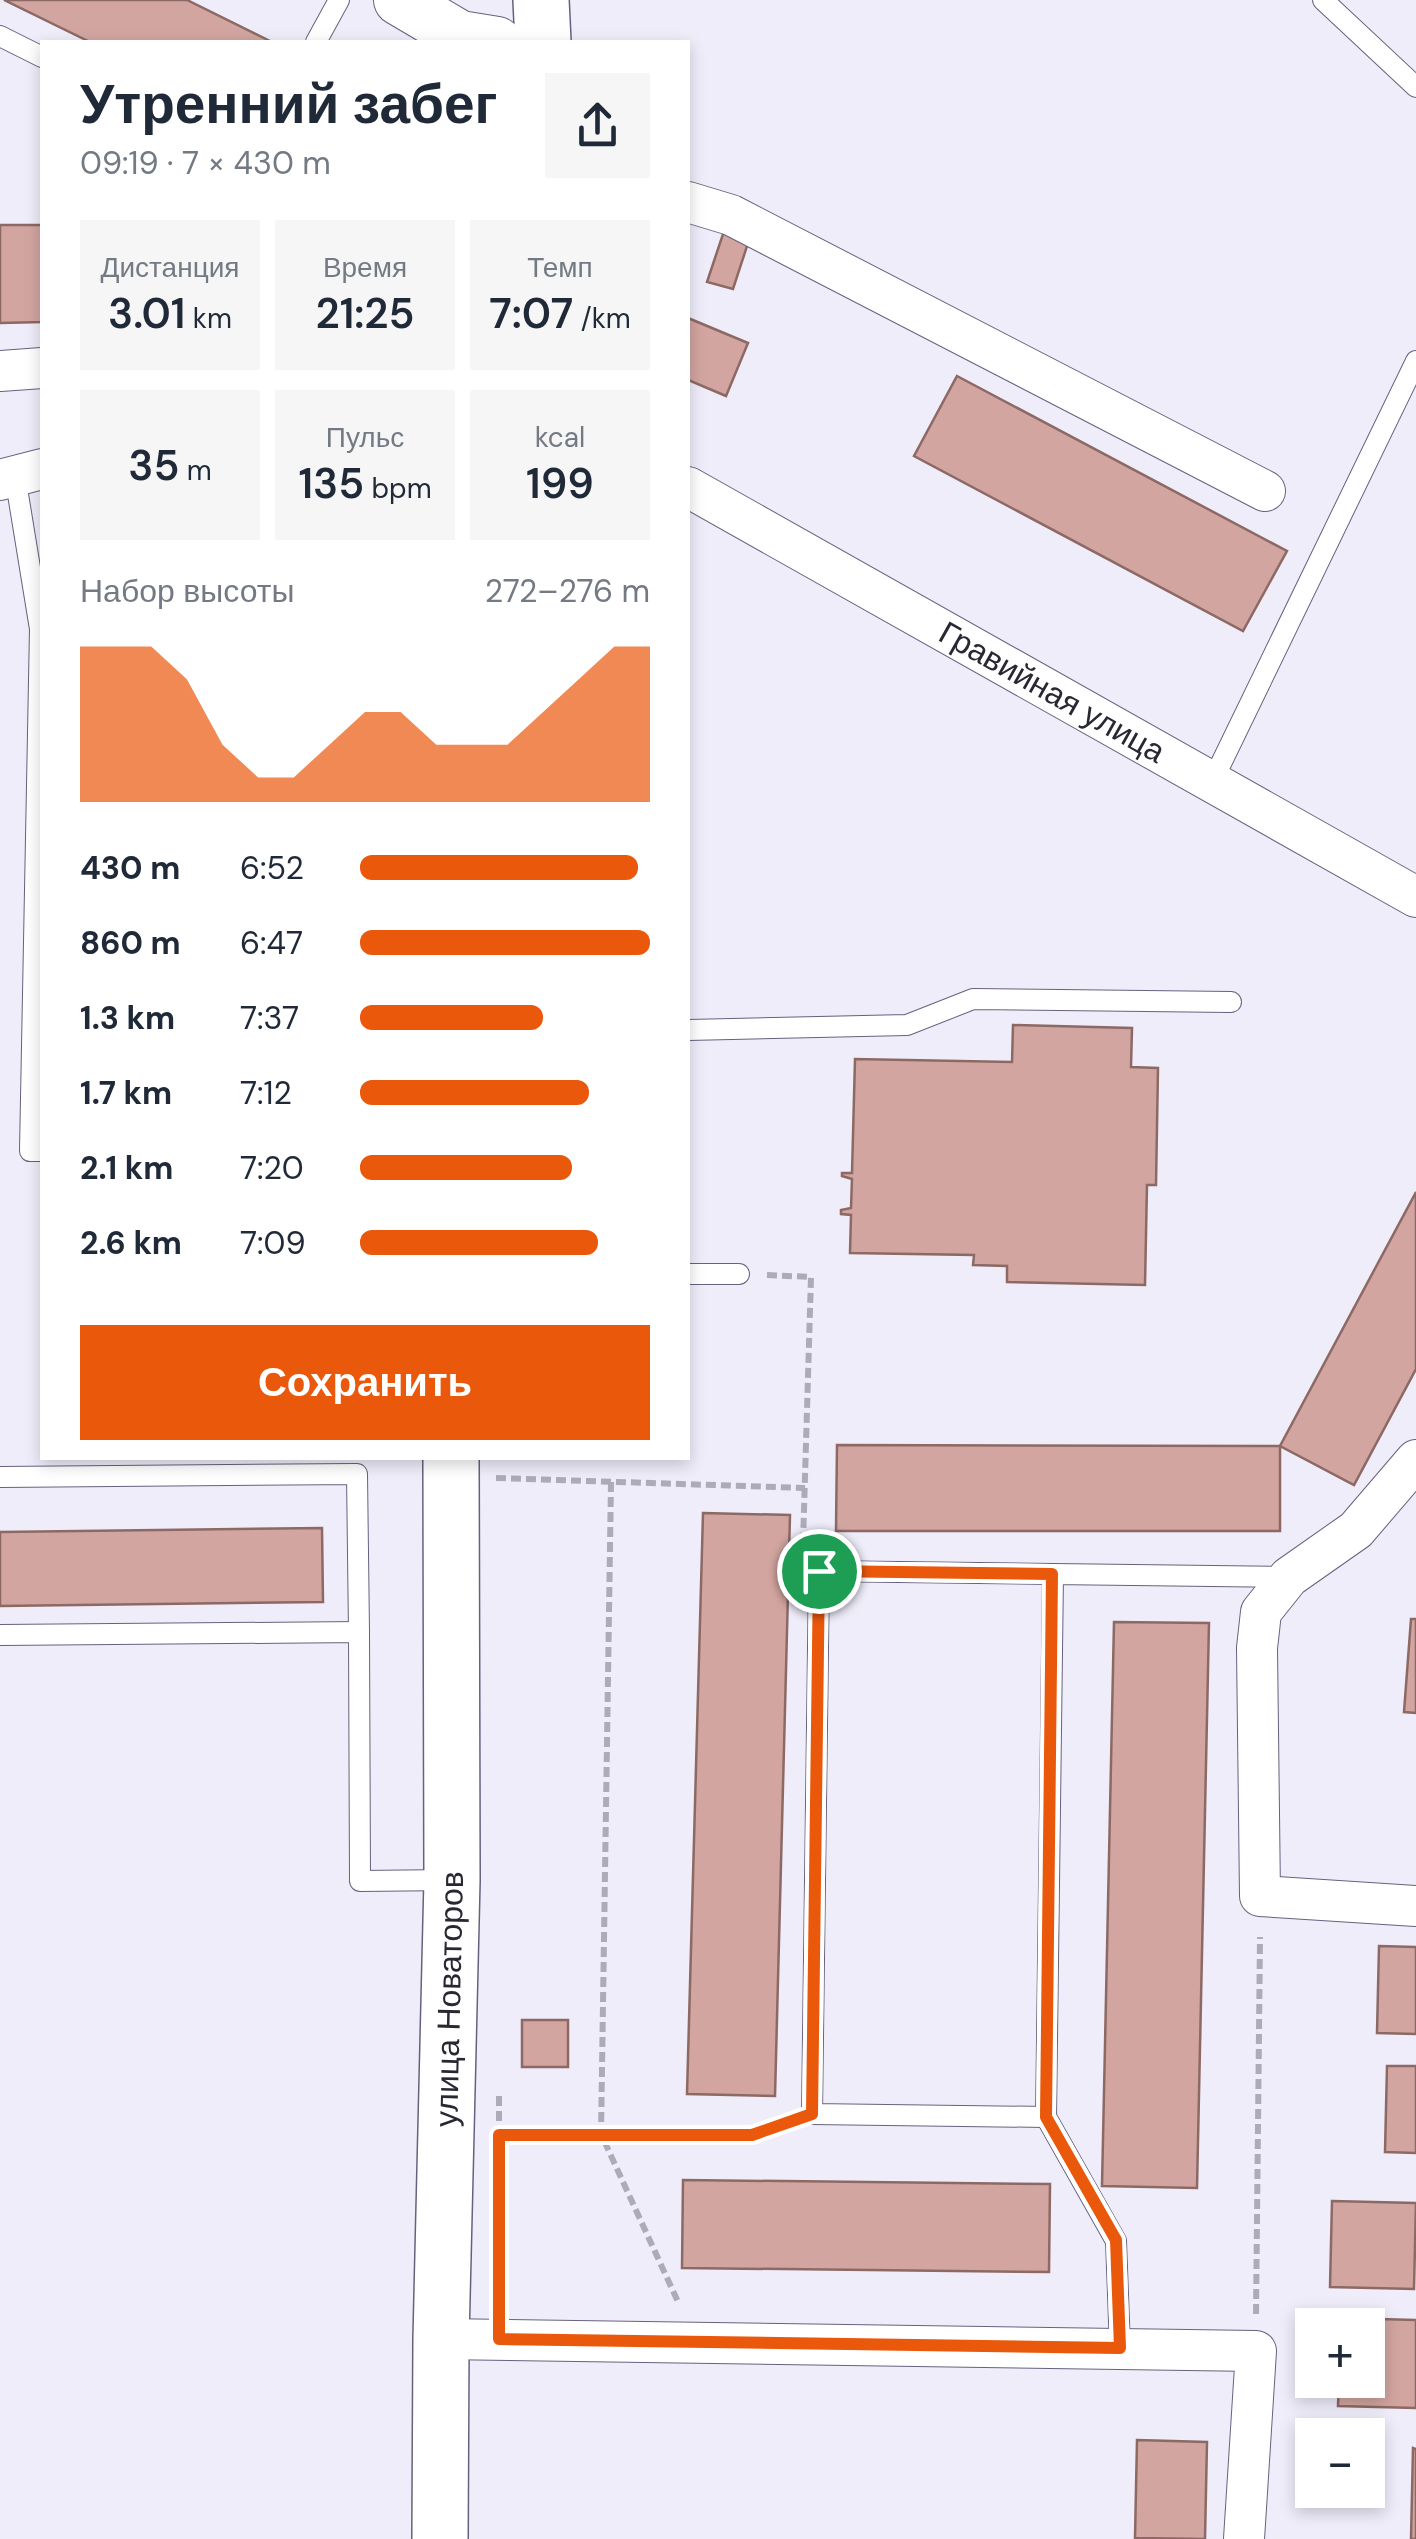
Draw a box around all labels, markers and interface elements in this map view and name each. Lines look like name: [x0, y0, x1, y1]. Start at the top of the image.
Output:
text: Утренний забег: [80, 68, 498, 140]
button: share: [545, 73, 650, 178]
text: 09:19 · 7 × 430 m: [80, 142, 331, 184]
text: Дистанция: [101, 249, 240, 286]
text: Время: [323, 249, 407, 286]
text: Темп: [527, 249, 593, 286]
text: 3.01: [108, 286, 185, 341]
text: 21:25: [315, 286, 415, 341]
text: 7:07: [489, 286, 573, 341]
text: km: [185, 300, 232, 337]
text: /km: [573, 300, 631, 337]
text: Пульс: [326, 419, 404, 456]
text: kcal: [535, 419, 585, 456]
text: 35: [128, 438, 179, 493]
text: m: [179, 452, 212, 489]
text: 135: [298, 456, 364, 511]
text: 199: [526, 456, 594, 511]
text: bpm: [364, 470, 432, 507]
text: Набор высоты: [80, 570, 294, 612]
text: 272–276 m: [485, 570, 650, 612]
street label: Гравийная улица: [932, 612, 1173, 773]
text: 430 m: [80, 847, 180, 889]
text: 6:52: [240, 847, 304, 889]
text: 860 m: [80, 922, 181, 964]
text: 6:47: [240, 922, 303, 964]
text: 1.3 km: [80, 997, 175, 1039]
text: 7:37: [240, 997, 299, 1039]
text: 1.7 km: [80, 1072, 172, 1114]
text: 7:12: [240, 1072, 292, 1114]
text: 2.1 km: [80, 1147, 173, 1189]
text: 7:20: [240, 1147, 304, 1189]
text: 2.6 km: [80, 1222, 182, 1264]
text: 7:09: [240, 1222, 306, 1264]
button: Сохранить: [80, 1325, 650, 1440]
pin: [777, 1529, 862, 1614]
icon: arrive: [792, 1544, 847, 1599]
street label: улица Новаторов: [425, 1871, 473, 2127]
map controls: [1295, 2308, 1385, 2508]
button: +: [1295, 2308, 1385, 2398]
button: −: [1295, 2418, 1385, 2508]

